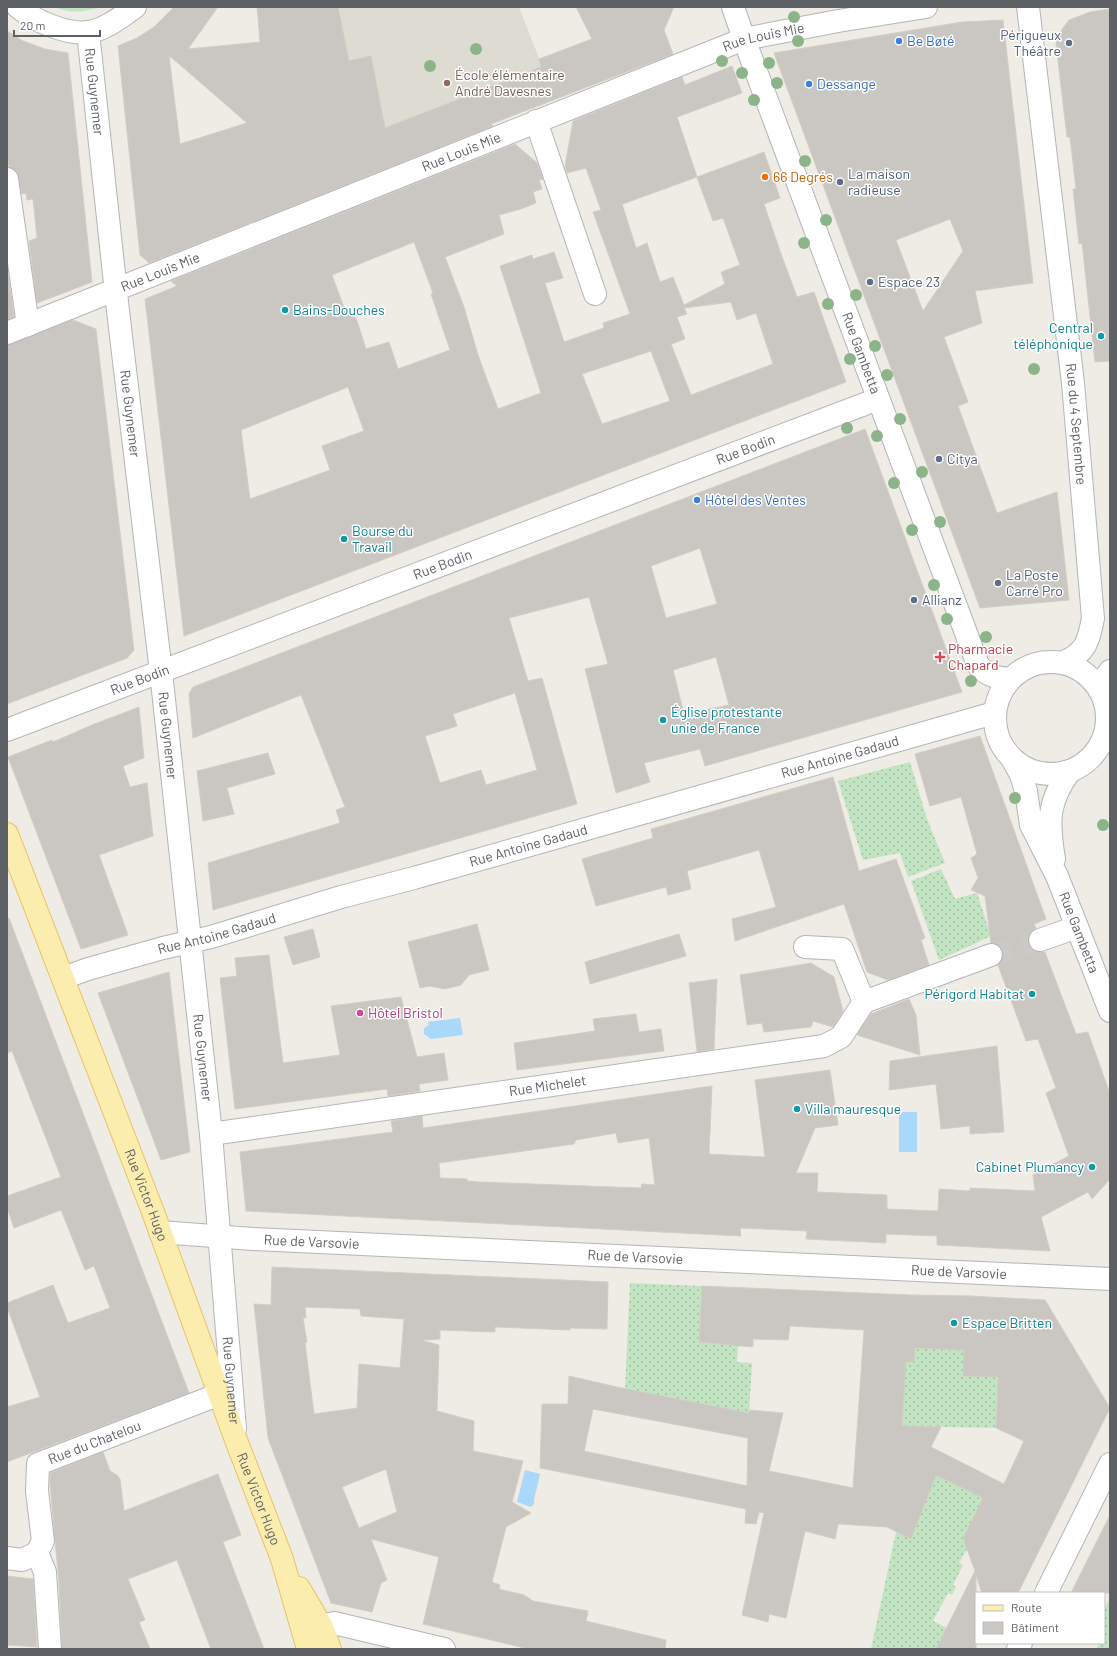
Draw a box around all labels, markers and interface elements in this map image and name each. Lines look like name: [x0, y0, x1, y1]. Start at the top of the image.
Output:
scale bar: [14, 12, 100, 38]
text: 20 m: [20, 18, 46, 32]
street label: Rue Louis Mie: [720, 19, 806, 55]
place label: Périgueux Théâtre: [1000, 26, 1061, 59]
place label: Be Bøté: [907, 32, 954, 49]
marker: Be Bøté: [894, 36, 904, 46]
marker: Périgueux Théâtre: [1064, 38, 1074, 48]
street label: Rue Guynemer: [82, 47, 108, 136]
place label: École élémentaire André Davesnes: [455, 66, 565, 99]
place label: Dessange: [817, 75, 876, 92]
marker: École élémentaire André Davesnes: [442, 78, 452, 88]
marker: Dessange: [804, 79, 814, 89]
street label: Rue Louis Mie: [419, 128, 503, 175]
place label: La maison radieuse: [848, 165, 910, 198]
place label: 66 Degrés: [773, 168, 833, 185]
marker: 66 Degrés: [760, 172, 770, 182]
marker: La maison radieuse: [835, 177, 845, 187]
street label: Rue Louis Mie: [118, 248, 202, 295]
place label: Espace 23: [878, 273, 940, 290]
marker: Espace 23: [865, 277, 875, 287]
place label: Bains-Douches: [293, 301, 385, 318]
marker: Bains-Douches: [280, 305, 290, 315]
street label: Rue Gambetta: [839, 310, 885, 396]
place label: Central téléphonique: [1013, 319, 1093, 352]
marker: Central téléphonique: [1096, 331, 1106, 341]
street label: Rue du 4 Septembre: [1063, 362, 1091, 486]
street label: Rue Guynemer: [117, 369, 144, 458]
street label: Rue Bodin: [713, 430, 777, 468]
place label: Citya: [947, 450, 978, 467]
marker: Citya: [934, 454, 944, 464]
place label: Hôtel des Ventes: [705, 491, 806, 508]
marker: Hôtel des Ventes: [692, 495, 702, 505]
place label: Bourse du Travail: [352, 522, 413, 555]
marker: Bourse du Travail: [339, 534, 349, 544]
street label: Rue Bodin: [411, 545, 474, 583]
place label: La Poste Carré Pro: [1006, 566, 1063, 599]
marker: La Poste Carré Pro: [993, 578, 1003, 588]
place label: Allianz: [922, 591, 961, 608]
marker: Allianz: [909, 595, 919, 605]
place label: Pharmacie Chapard: [948, 640, 1013, 673]
marker: Pharmacie Chapard: [935, 652, 945, 662]
street label: Rue Bodin: [108, 660, 171, 698]
street label: Rue Guynemer: [155, 691, 182, 780]
place label: Église protestante unie de France: [671, 703, 782, 736]
marker: Église protestante unie de France: [658, 715, 668, 725]
street label: Rue Antoine Gadaud: [779, 731, 901, 781]
street label: Rue Antoine Gadaud: [467, 820, 589, 870]
street label: Rue Gambetta: [1056, 889, 1103, 975]
street label: Rue Antoine Gadaud: [155, 909, 278, 957]
place label: Périgord Habitat: [924, 985, 1024, 1002]
marker: Périgord Habitat: [1027, 989, 1037, 999]
place label: Hôtel Bristol: [368, 1004, 443, 1021]
marker: Hôtel Bristol: [355, 1008, 365, 1018]
street label: Rue Guynemer: [190, 1013, 216, 1102]
street label: Rue Michelet: [508, 1071, 587, 1099]
place label: Villa mauresque: [805, 1100, 901, 1117]
marker: Villa mauresque: [792, 1104, 802, 1114]
street label: Rue Victor Hugo: [121, 1146, 172, 1244]
place label: Cabinet Plumancy: [976, 1158, 1085, 1175]
marker: Cabinet Plumancy: [1087, 1162, 1097, 1172]
street label: Rue de Varsovie: [263, 1231, 360, 1252]
street label: Rue de Varsovie: [587, 1246, 684, 1267]
street label: Rue de Varsovie: [911, 1261, 1007, 1282]
place label: Espace Britten: [962, 1314, 1052, 1331]
marker: Espace Britten: [949, 1318, 959, 1328]
street label: Rue Guynemer: [220, 1336, 244, 1425]
street label: Rue du Chatelou: [45, 1416, 143, 1467]
street label: Rue Victor Hugo: [234, 1450, 285, 1547]
legend: [975, 1592, 1105, 1644]
text: Route: [1011, 1600, 1042, 1614]
text: Bâtiment: [1011, 1620, 1059, 1634]

